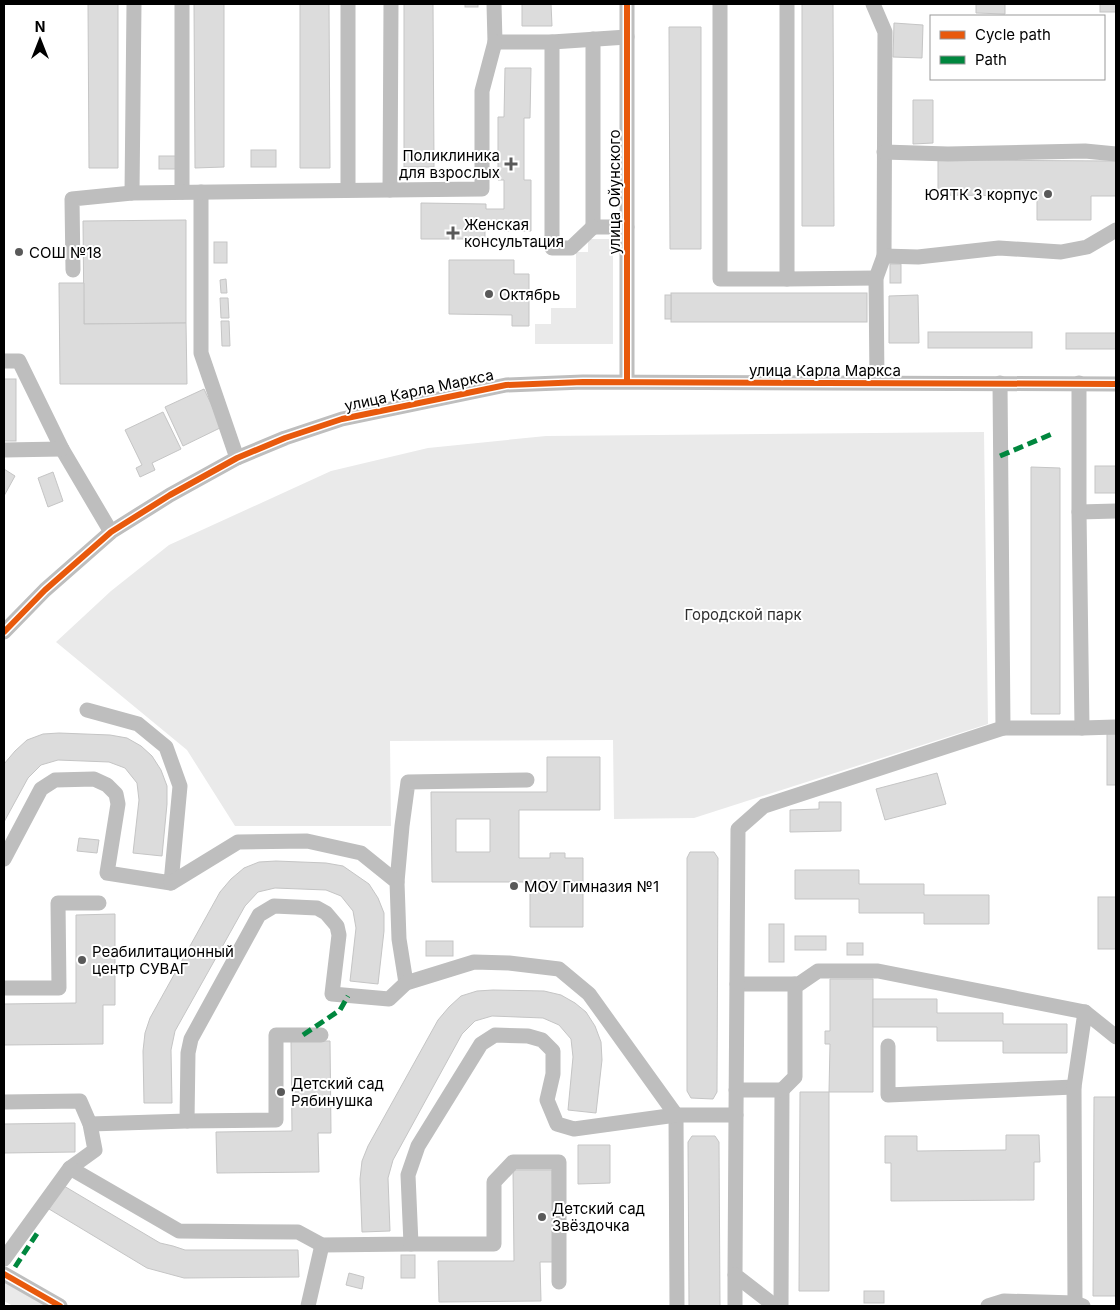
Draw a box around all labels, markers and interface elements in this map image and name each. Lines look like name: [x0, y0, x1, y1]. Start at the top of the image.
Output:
north arrow: [15, 15, 65, 65]
legend: [930, 15, 1105, 80]
text: N: [35, 18, 45, 35]
text: Cycle path: [975, 25, 1051, 44]
text: Path: [975, 50, 1007, 69]
street label: улица Ойунского: [605, 130, 624, 254]
place label: Поликлиника для взрослых: [399, 146, 500, 182]
marker: Поликлиника для взрослых: [504, 157, 518, 171]
place label: ЮЯТК 3 корпус: [924, 185, 1038, 204]
marker: ЮЯТК 3 корпус: [1042, 188, 1054, 200]
place label: Женская консультация: [464, 215, 564, 251]
marker: Женская консультация: [446, 226, 460, 240]
place label: СОШ №18: [29, 243, 102, 262]
marker: СОШ №18: [13, 246, 25, 258]
place label: Октябрь: [499, 285, 560, 304]
marker: Октябрь: [483, 288, 495, 300]
street label: улица Карла Маркса: [749, 361, 901, 380]
street label: улица Карла Маркса: [343, 365, 495, 415]
park label: Городской парк: [684, 605, 802, 624]
place label: МОУ Гимназия №1: [524, 877, 659, 896]
marker: МОУ Гимназия №1: [508, 880, 520, 892]
place label: Реабилитационный центр СУВАГ: [92, 942, 234, 978]
marker: Реабилитационный центр СУВАГ: [76, 954, 88, 966]
place label: Детский сад Рябинушка: [291, 1074, 384, 1110]
marker: Детский сад Рябинушка: [275, 1086, 287, 1098]
place label: Детский сад Звёздочка: [552, 1199, 645, 1235]
marker: Детский сад Звёздочка: [536, 1211, 548, 1223]

